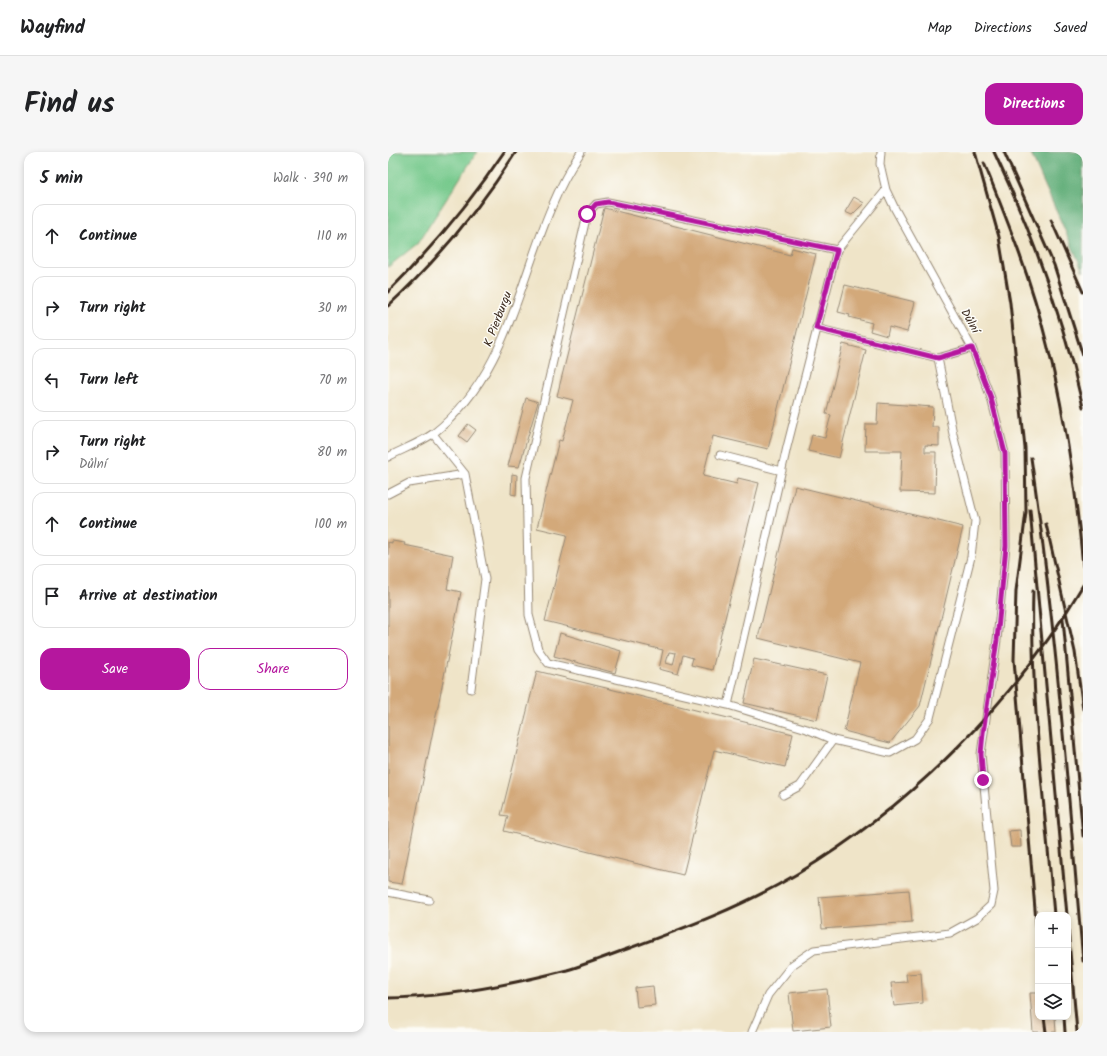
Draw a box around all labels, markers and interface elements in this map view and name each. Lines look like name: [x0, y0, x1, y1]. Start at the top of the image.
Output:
text: Wayfind: [20, 13, 85, 43]
text: Map: [927, 17, 952, 39]
text: Directions: [974, 17, 1032, 39]
text: Saved: [1054, 17, 1087, 39]
text: Find us: [24, 82, 115, 127]
button: Directions: [985, 83, 1083, 125]
text: 5 min: [40, 165, 83, 192]
text: Walk · 390 m: [273, 168, 348, 189]
route start: [578, 205, 596, 223]
text: Continue: [79, 224, 137, 248]
icon: ahead: [41, 225, 63, 247]
text: 110 m: [317, 226, 347, 247]
street label: K Pierburgu: [479, 288, 517, 350]
text: Turn right: [79, 296, 146, 320]
icon: right: [41, 297, 63, 319]
text: 30 m: [318, 298, 347, 319]
street label: Důlní: [955, 305, 986, 339]
text: Turn left: [79, 368, 139, 392]
icon: left: [41, 369, 63, 391]
text: 70 m: [319, 370, 347, 391]
text: Turn right: [79, 430, 146, 454]
icon: right: [41, 441, 63, 463]
text: 80 m: [317, 442, 347, 463]
text: Důlní: [79, 454, 107, 475]
text: Continue: [79, 512, 137, 536]
icon: ahead: [41, 513, 63, 535]
text: 100 m: [314, 514, 347, 535]
text: Arrive at destination: [79, 584, 218, 608]
icon: arrive: [41, 585, 63, 607]
button: Save: [40, 648, 190, 690]
button: Share: [198, 648, 348, 690]
route end: [974, 771, 992, 789]
map controls: [1035, 912, 1071, 1020]
button: +: [1035, 912, 1071, 948]
button: −: [1035, 948, 1071, 984]
button: layers: [1035, 984, 1071, 1020]

